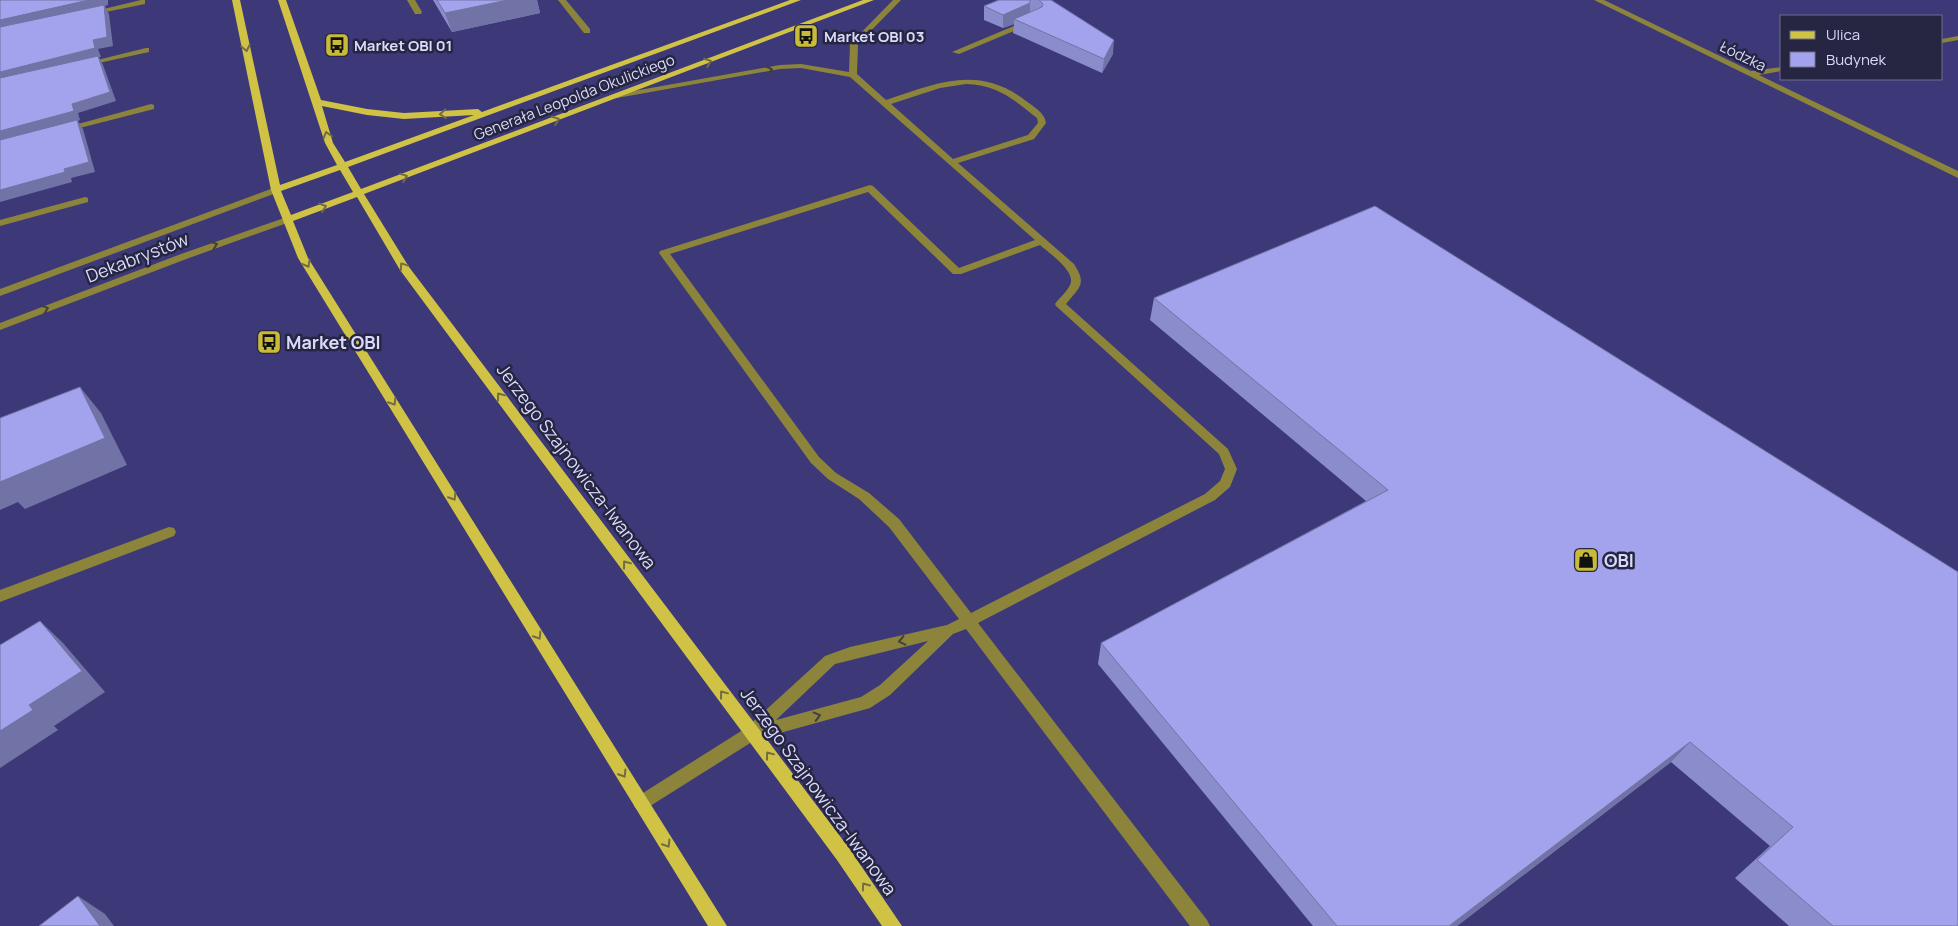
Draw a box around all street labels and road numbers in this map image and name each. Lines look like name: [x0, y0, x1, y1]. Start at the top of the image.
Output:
street label: Łódzka: [1716, 36, 1770, 76]
street label: Generała Leopolda Okulickiego: [471, 49, 678, 145]
street label: Dekabrystów: [82, 226, 192, 288]
street label: Jerzego Szajnowicza-Iwanowa: [492, 358, 662, 574]
street label: Jerzego Szajnowicza-Iwanowa: [735, 682, 903, 900]

